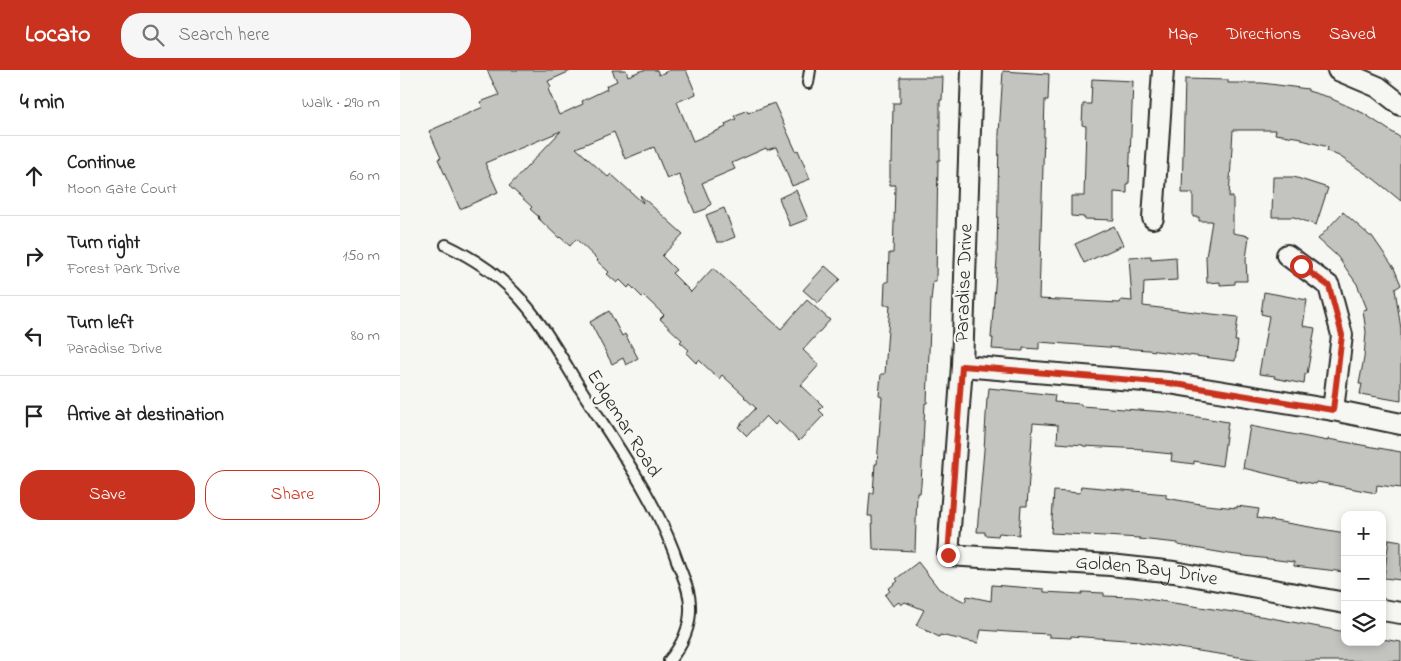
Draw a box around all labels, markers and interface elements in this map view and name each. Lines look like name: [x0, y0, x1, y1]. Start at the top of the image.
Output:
search box: [121, 13, 471, 58]
text: Locato: [25, 18, 91, 53]
icon: search: [139, 21, 167, 49]
text: Search here: [179, 22, 270, 49]
text: Map: [1168, 22, 1198, 48]
text: Directions: [1226, 22, 1301, 48]
text: Saved: [1329, 22, 1376, 48]
text: 4 min: [20, 88, 64, 118]
text: Walk · 290 m: [302, 91, 380, 115]
text: Continue: [67, 150, 135, 177]
icon: ahead: [20, 162, 48, 190]
text: 60 m: [350, 164, 380, 188]
text: Moon Gate Court: [67, 177, 177, 201]
street label: Paradise Drive: [948, 223, 982, 343]
text: Turn right: [67, 230, 140, 257]
icon: right: [20, 242, 48, 270]
text: 150 m: [342, 244, 380, 268]
route start: [1290, 255, 1313, 278]
text: Forest Park Drive: [67, 257, 180, 281]
text: Turn left: [67, 310, 134, 337]
icon: left: [20, 322, 48, 350]
text: 80 m: [351, 324, 380, 348]
text: Paradise Drive: [67, 337, 162, 361]
street label: Edgemar Road: [577, 364, 668, 484]
icon: arrive: [20, 402, 48, 430]
text: Arrive at destination: [67, 402, 224, 429]
button: Save: [20, 470, 195, 520]
button: Share: [205, 470, 380, 520]
map controls: [1341, 511, 1386, 646]
button: +: [1341, 511, 1386, 556]
route end: [937, 544, 960, 567]
street label: Golden Bay Drive: [1075, 548, 1220, 594]
button: −: [1341, 556, 1386, 601]
button: layers: [1341, 601, 1386, 646]

